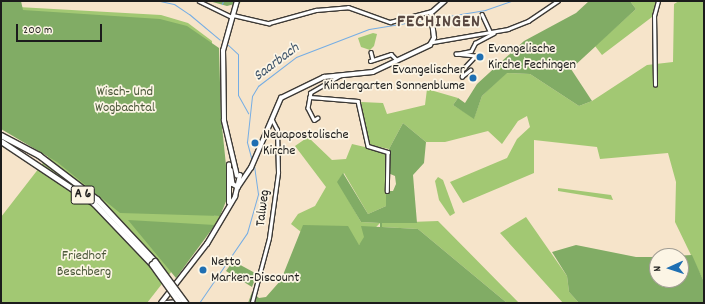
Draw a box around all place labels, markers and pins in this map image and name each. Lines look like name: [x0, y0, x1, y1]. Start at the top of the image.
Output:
place label: Evangelische Kirche Fechingen: [488, 41, 576, 74]
marker: Evangelische Kirche Fechingen: [475, 52, 485, 62]
place label: Evangelischer Kindergarten Sonnenblume: [324, 62, 465, 94]
marker: Evangelischer Kindergarten Sonnenblume: [468, 73, 478, 83]
place label: Neuapostolische Kirche: [263, 127, 349, 160]
marker: Neuapostolische Kirche: [250, 138, 260, 148]
place label: Netto Marken-Discount: [211, 254, 299, 286]
marker: Netto Marken-Discount: [198, 265, 208, 275]

